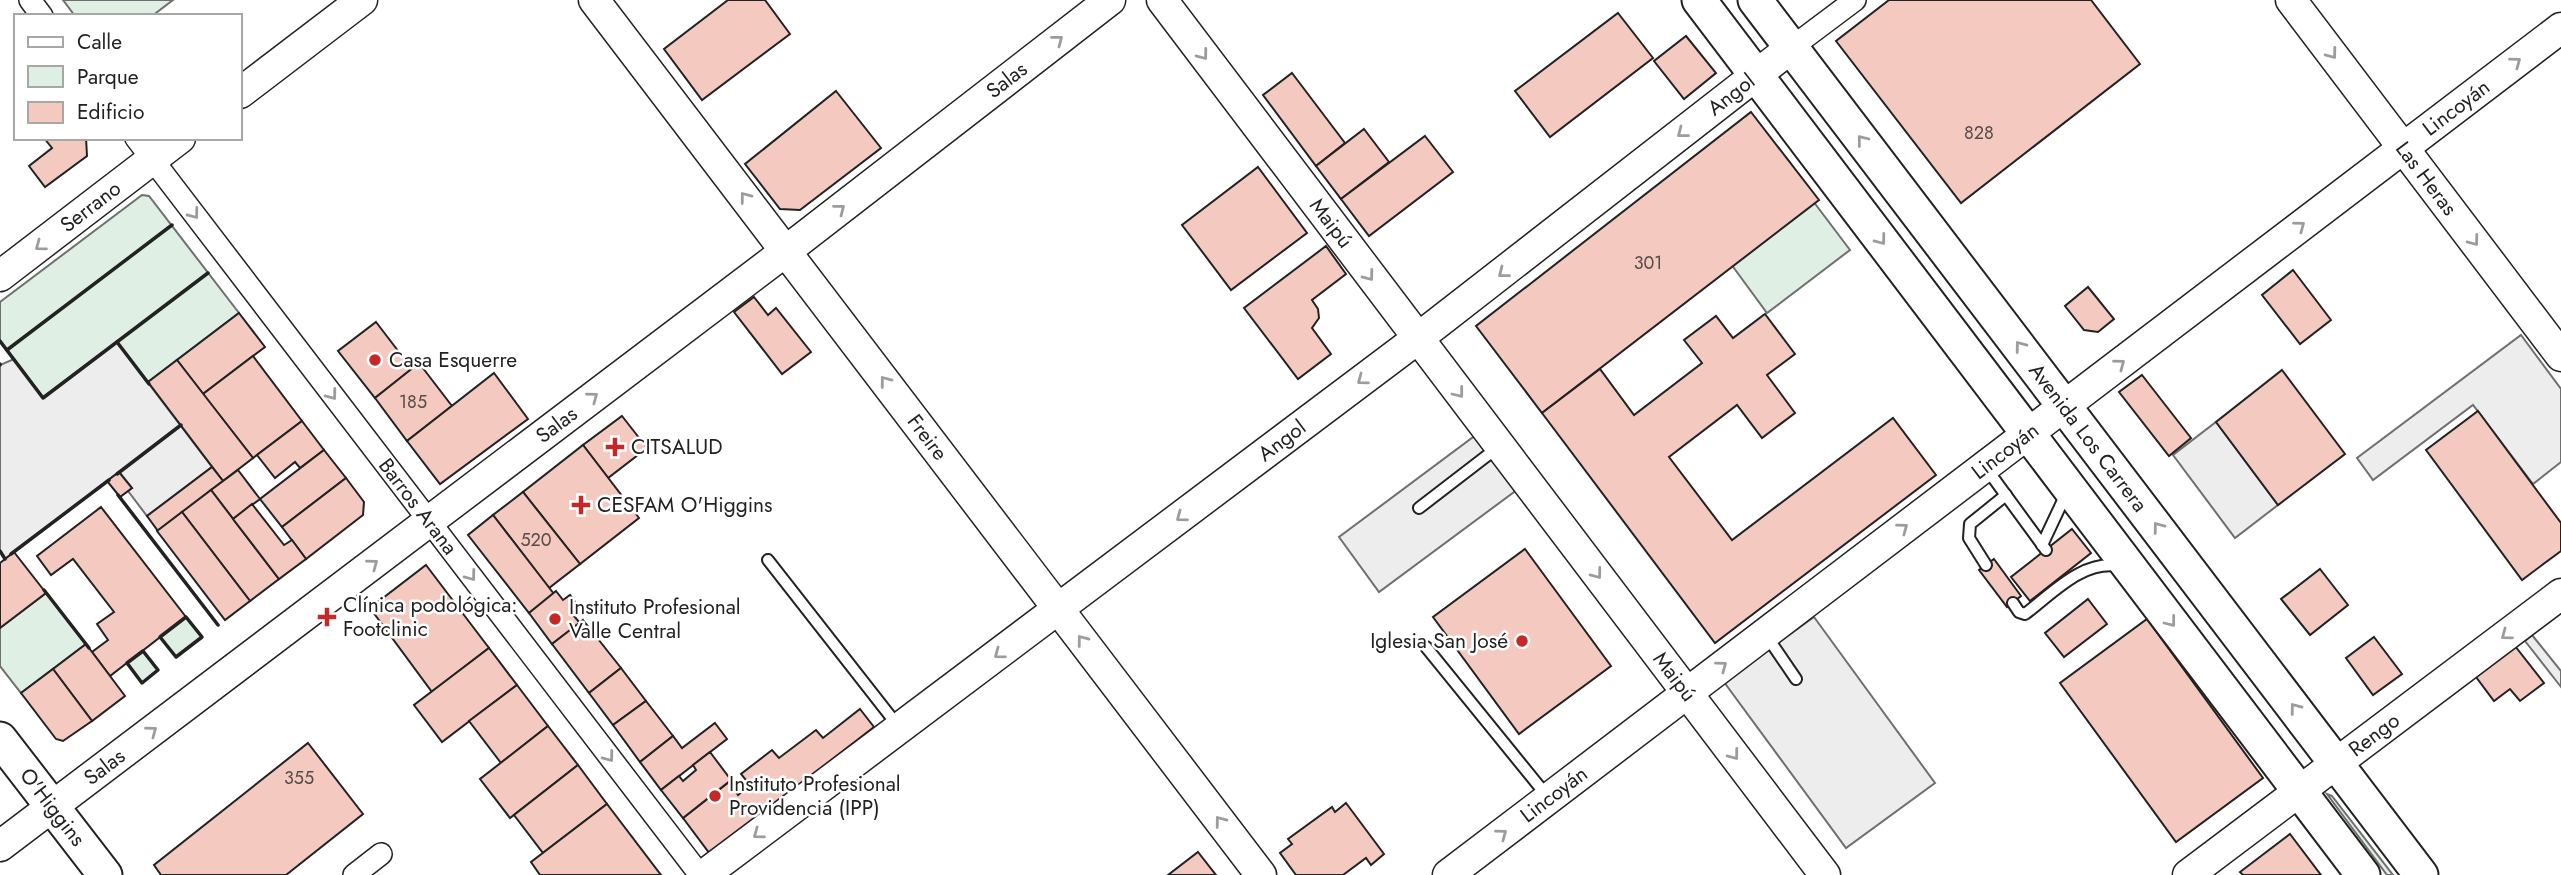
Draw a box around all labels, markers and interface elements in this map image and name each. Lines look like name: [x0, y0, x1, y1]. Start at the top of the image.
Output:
legend: [14, 14, 242, 140]
text: Calle: [77, 27, 122, 57]
one-way arrow: [1051, 35, 1063, 48]
one-way arrow: [1195, 47, 1207, 59]
one-way arrow: [2323, 47, 2336, 59]
street label: Salas: [980, 54, 1034, 106]
one-way arrow: [2508, 58, 2520, 71]
text: Parque: [77, 62, 139, 92]
street label: Angol: [1701, 66, 1761, 123]
street label: Lincoyán: [2416, 72, 2496, 143]
text: Edificio: [77, 97, 144, 127]
house number: 828: [1964, 120, 1994, 146]
one-way arrow: [1677, 124, 1690, 137]
one-way arrow: [1857, 135, 1870, 147]
street label: Las Heras: [2388, 135, 2464, 222]
street label: Serrano: [54, 174, 127, 240]
one-way arrow: [740, 192, 753, 205]
street label: Maipú: [1302, 192, 1360, 254]
one-way arrow: [833, 205, 845, 218]
one-way arrow: [185, 206, 198, 219]
one-way arrow: [2293, 221, 2305, 234]
one-way arrow: [1872, 232, 1885, 245]
one-way arrow: [2465, 233, 2478, 246]
one-way arrow: [35, 237, 47, 250]
house number: 301: [1634, 250, 1662, 276]
one-way arrow: [1498, 264, 1510, 277]
one-way arrow: [1361, 268, 1373, 280]
one-way arrow: [2016, 341, 2029, 354]
place label: Casa Esquerre: [389, 345, 517, 375]
marker: Casa Esquerre: [367, 352, 383, 368]
street label: Avenida Los Carrera: [2022, 357, 2155, 518]
one-way arrow: [2112, 359, 2124, 372]
one-way arrow: [1358, 372, 1370, 385]
one-way arrow: [880, 376, 893, 389]
one-way arrow: [1451, 385, 1463, 398]
one-way arrow: [324, 387, 337, 399]
house number: 185: [399, 389, 427, 415]
one-way arrow: [585, 393, 598, 406]
street label: Salas: [530, 399, 584, 450]
street label: Freire: [900, 408, 955, 467]
street label: Angol: [1252, 413, 1312, 469]
street label: Lincoyán: [1965, 416, 2045, 487]
place label: CITSALUD: [631, 432, 723, 462]
marker: CITSALUD: [605, 437, 625, 457]
street label: Barros Arana: [371, 452, 465, 561]
place label: CESFAM O'Higgins: [597, 490, 773, 520]
marker: CESFAM O'Higgins: [571, 495, 591, 515]
one-way arrow: [1176, 509, 1188, 521]
one-way arrow: [2154, 522, 2166, 535]
one-way arrow: [1895, 524, 1908, 537]
house number: 520: [520, 527, 552, 553]
one-way arrow: [365, 560, 377, 572]
one-way arrow: [1589, 566, 1601, 579]
one-way arrow: [462, 568, 475, 581]
place label: Clínica podológica: Footclinic: [343, 590, 518, 644]
place label: Instituto Profesional Valle Central: [569, 592, 741, 646]
marker: Clínica podológica: Footclinic: [317, 607, 337, 627]
marker: Instituto Profesional Valle Central: [547, 611, 563, 627]
one-way arrow: [2162, 614, 2175, 627]
place label: Iglesia San José: [1370, 626, 1508, 656]
one-way arrow: [2502, 627, 2514, 640]
marker: Iglesia San José: [1514, 633, 1530, 649]
one-way arrow: [1077, 635, 1090, 648]
one-way arrow: [994, 645, 1006, 658]
street label: Maipú: [1646, 645, 1703, 708]
one-way arrow: [1714, 662, 1727, 675]
one-way arrow: [2291, 704, 2304, 716]
street label: Rengo: [2342, 706, 2406, 764]
one-way arrow: [144, 726, 157, 739]
street label: Salas: [77, 741, 131, 792]
one-way arrow: [1726, 748, 1739, 760]
one-way arrow: [600, 749, 613, 762]
street label: Lincoyán: [1514, 759, 1594, 830]
street label: O'Higgins: [13, 761, 93, 853]
house number: 355: [284, 765, 314, 791]
place label: Instituto Profesional Providencia (IPP): [729, 769, 901, 823]
marker: Instituto Profesional Providencia (IPP): [707, 788, 723, 804]
one-way arrow: [1215, 816, 1228, 828]
one-way arrow: [753, 826, 766, 839]
one-way arrow: [1494, 829, 1507, 842]

